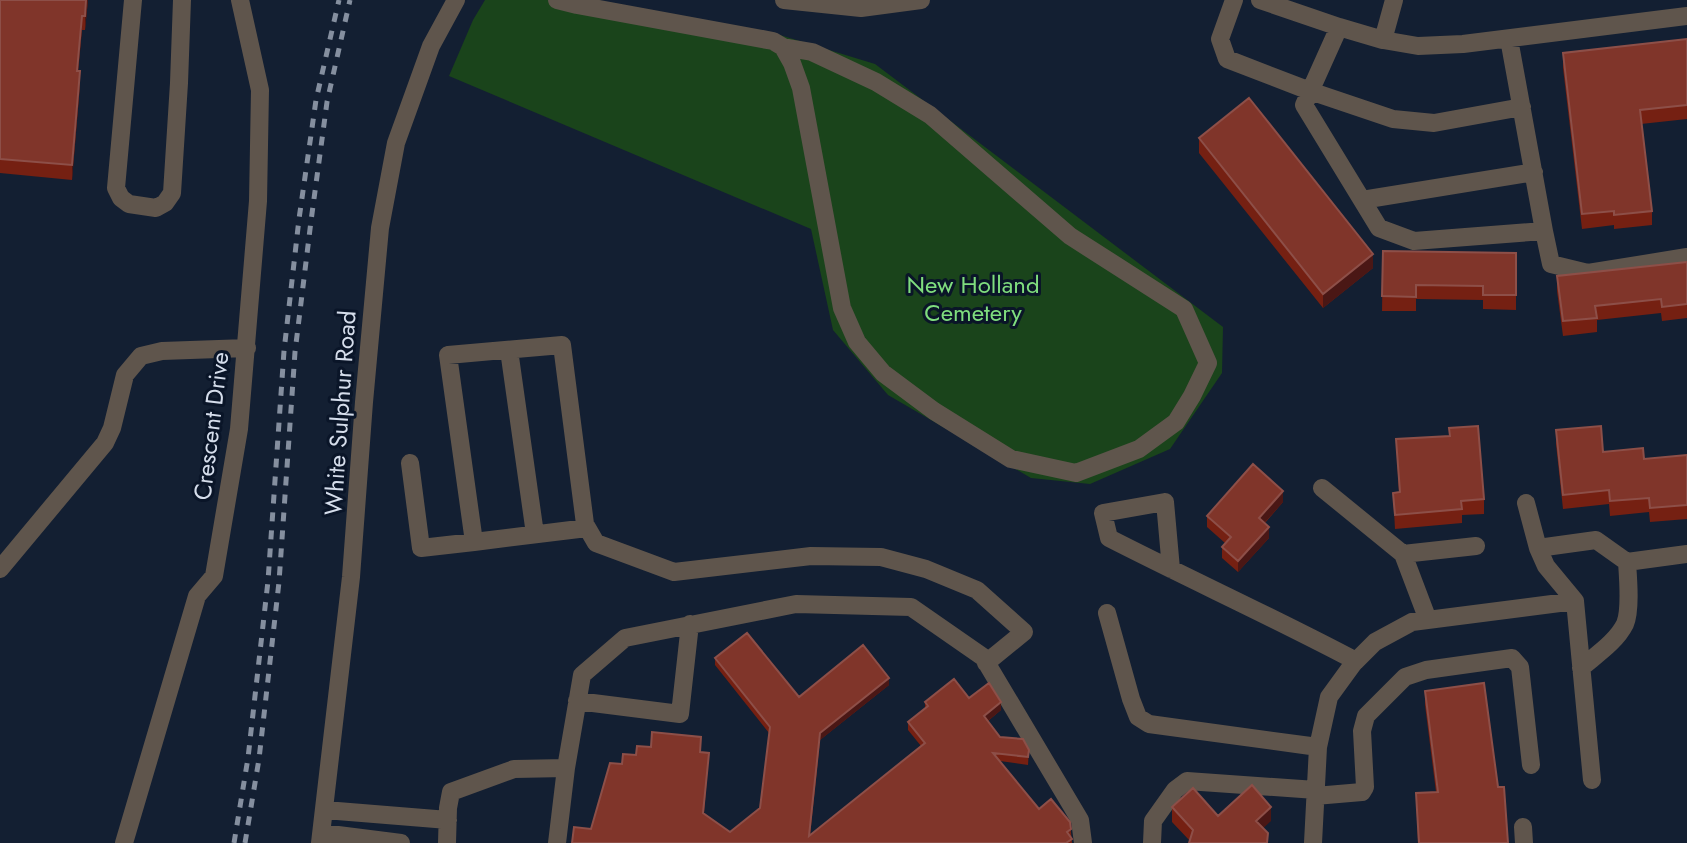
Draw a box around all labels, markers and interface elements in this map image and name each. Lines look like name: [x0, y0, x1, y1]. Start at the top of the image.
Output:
park label: New Holland Cemetery: [906, 267, 1040, 330]
street label: White Sulphur Road: [315, 309, 365, 517]
street label: Crescent Drive: [185, 350, 237, 502]

